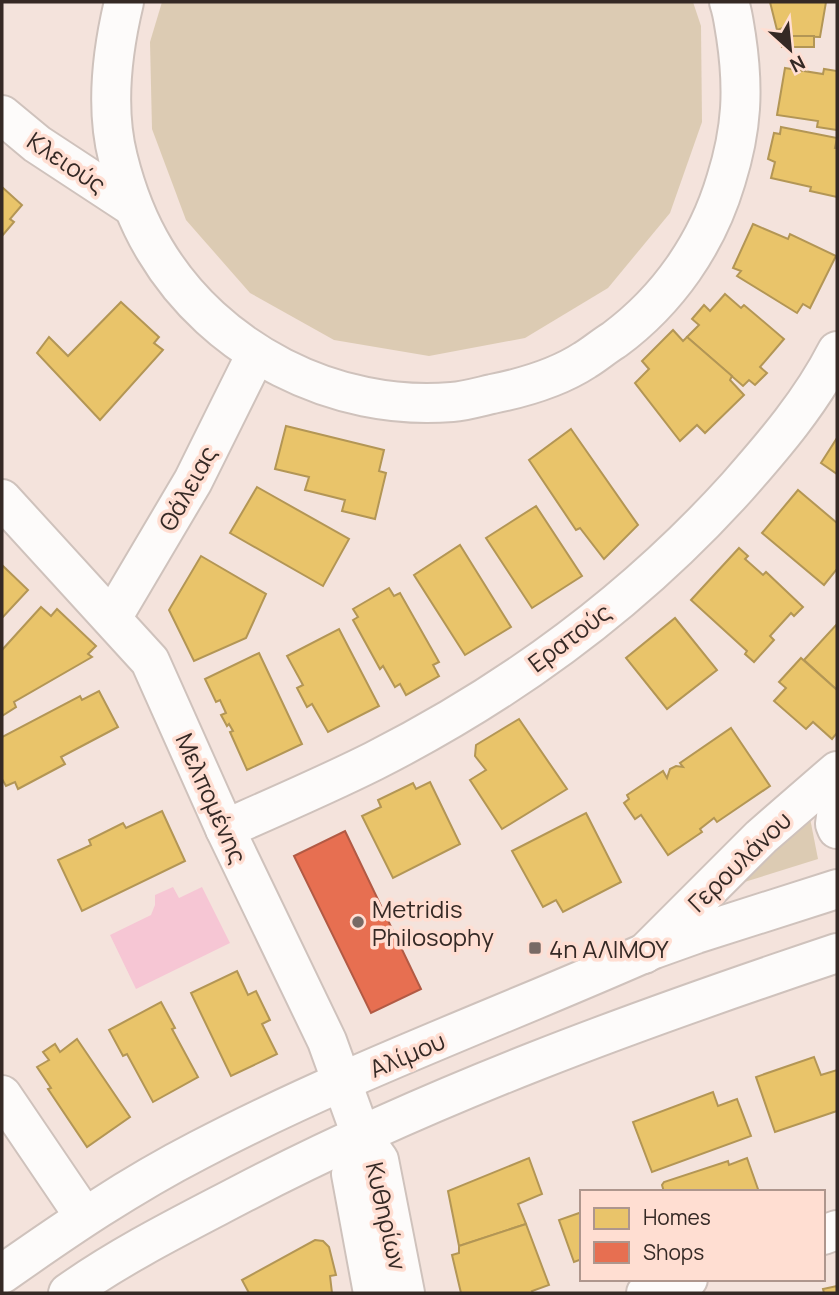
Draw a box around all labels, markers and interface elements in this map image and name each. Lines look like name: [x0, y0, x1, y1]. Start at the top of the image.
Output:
north arrow: [755, 14, 825, 84]
text: N: [786, 49, 810, 79]
street label: Κλειούς: [21, 124, 113, 200]
street label: Θάλειας: [150, 440, 224, 536]
street label: Ερατούς: [521, 595, 617, 679]
street label: Μελπομένης: [169, 728, 255, 868]
street label: Γερουλάνου: [680, 803, 798, 919]
place label: Metridis Philosophy: [372, 892, 494, 953]
marker: Metridis Philosophy: [350, 914, 366, 930]
place label: 4η ΑΛΙΜΟΥ: [549, 932, 669, 965]
marker: 4η ΑΛΙΜΟΥ: [527, 940, 543, 956]
street label: Αλίμου: [364, 1023, 450, 1085]
street label: Κυθηρίων: [359, 1159, 415, 1273]
legend: [580, 1190, 825, 1281]
text: Homes: [643, 1203, 711, 1231]
text: Shops: [643, 1238, 704, 1266]

